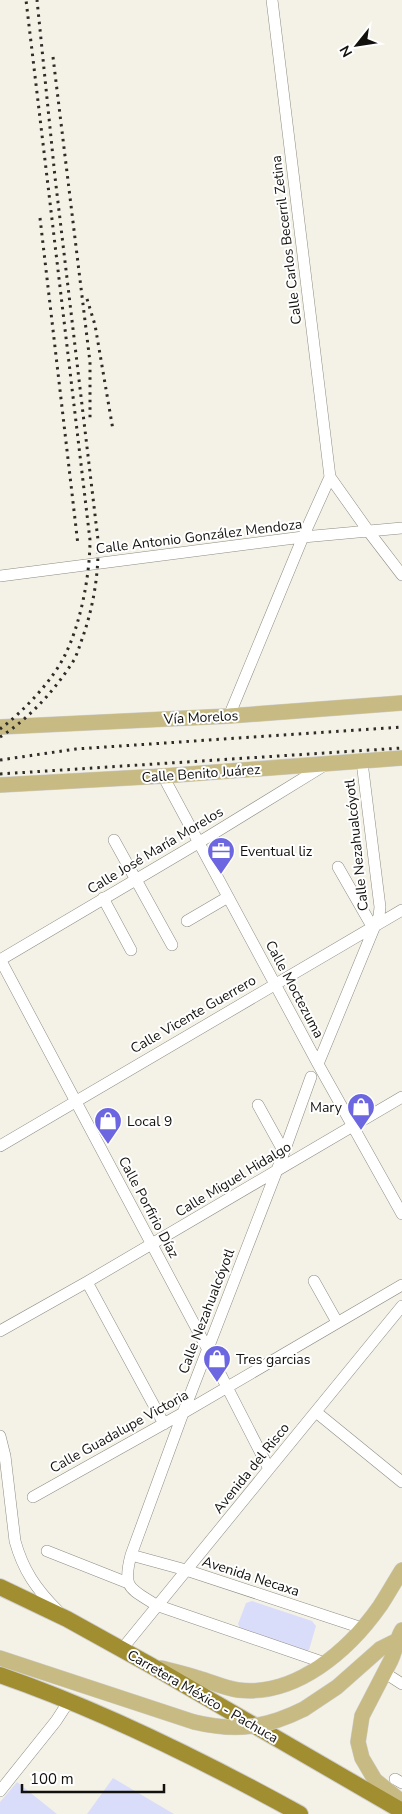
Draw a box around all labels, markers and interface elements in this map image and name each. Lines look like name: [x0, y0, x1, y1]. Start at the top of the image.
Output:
north arrow: [332, 20, 382, 70]
text: N: [335, 42, 357, 61]
street label: Calle Carlos Becerril Zetina: [267, 154, 306, 326]
street label: Calle Antonio González Mendoza: [95, 514, 303, 559]
street label: Vía Morelos: [162, 706, 239, 729]
street label: Calle Benito Juárez: [141, 760, 261, 787]
street label: Calle Nezahualcóyotl: [340, 777, 373, 912]
street label: Calle José María Morelos: [84, 802, 227, 899]
office icon: Eventual liz: [206, 836, 236, 875]
place label: Eventual liz: [240, 842, 313, 861]
street label: Calle Moctezuma: [261, 937, 328, 1041]
street label: Calle Vicente Guerrero: [127, 971, 260, 1058]
shop icon: Mary: [346, 1092, 376, 1131]
place label: Mary: [310, 1098, 343, 1117]
shop icon: Local 9: [93, 1106, 123, 1145]
place label: Local 9: [127, 1112, 172, 1131]
street label: Calle Miguel Hidalgo: [172, 1137, 295, 1222]
street label: Calle Porfirio Díaz: [114, 1153, 184, 1262]
street label: Calle Nezahualcóyotl: [174, 1245, 239, 1377]
shop icon: Tres garcias: [202, 1344, 232, 1383]
place label: Tres garcias: [236, 1350, 311, 1369]
street label: Calle Guadalupe Victoria: [47, 1385, 192, 1478]
street label: Avenida del Risco: [209, 1419, 294, 1518]
street label: Avenida Necaxa: [200, 1552, 302, 1601]
street label: Carretera México - Pachuca: [124, 1645, 282, 1748]
scale bar: [22, 1762, 165, 1794]
text: 100 m: [30, 1769, 74, 1789]

